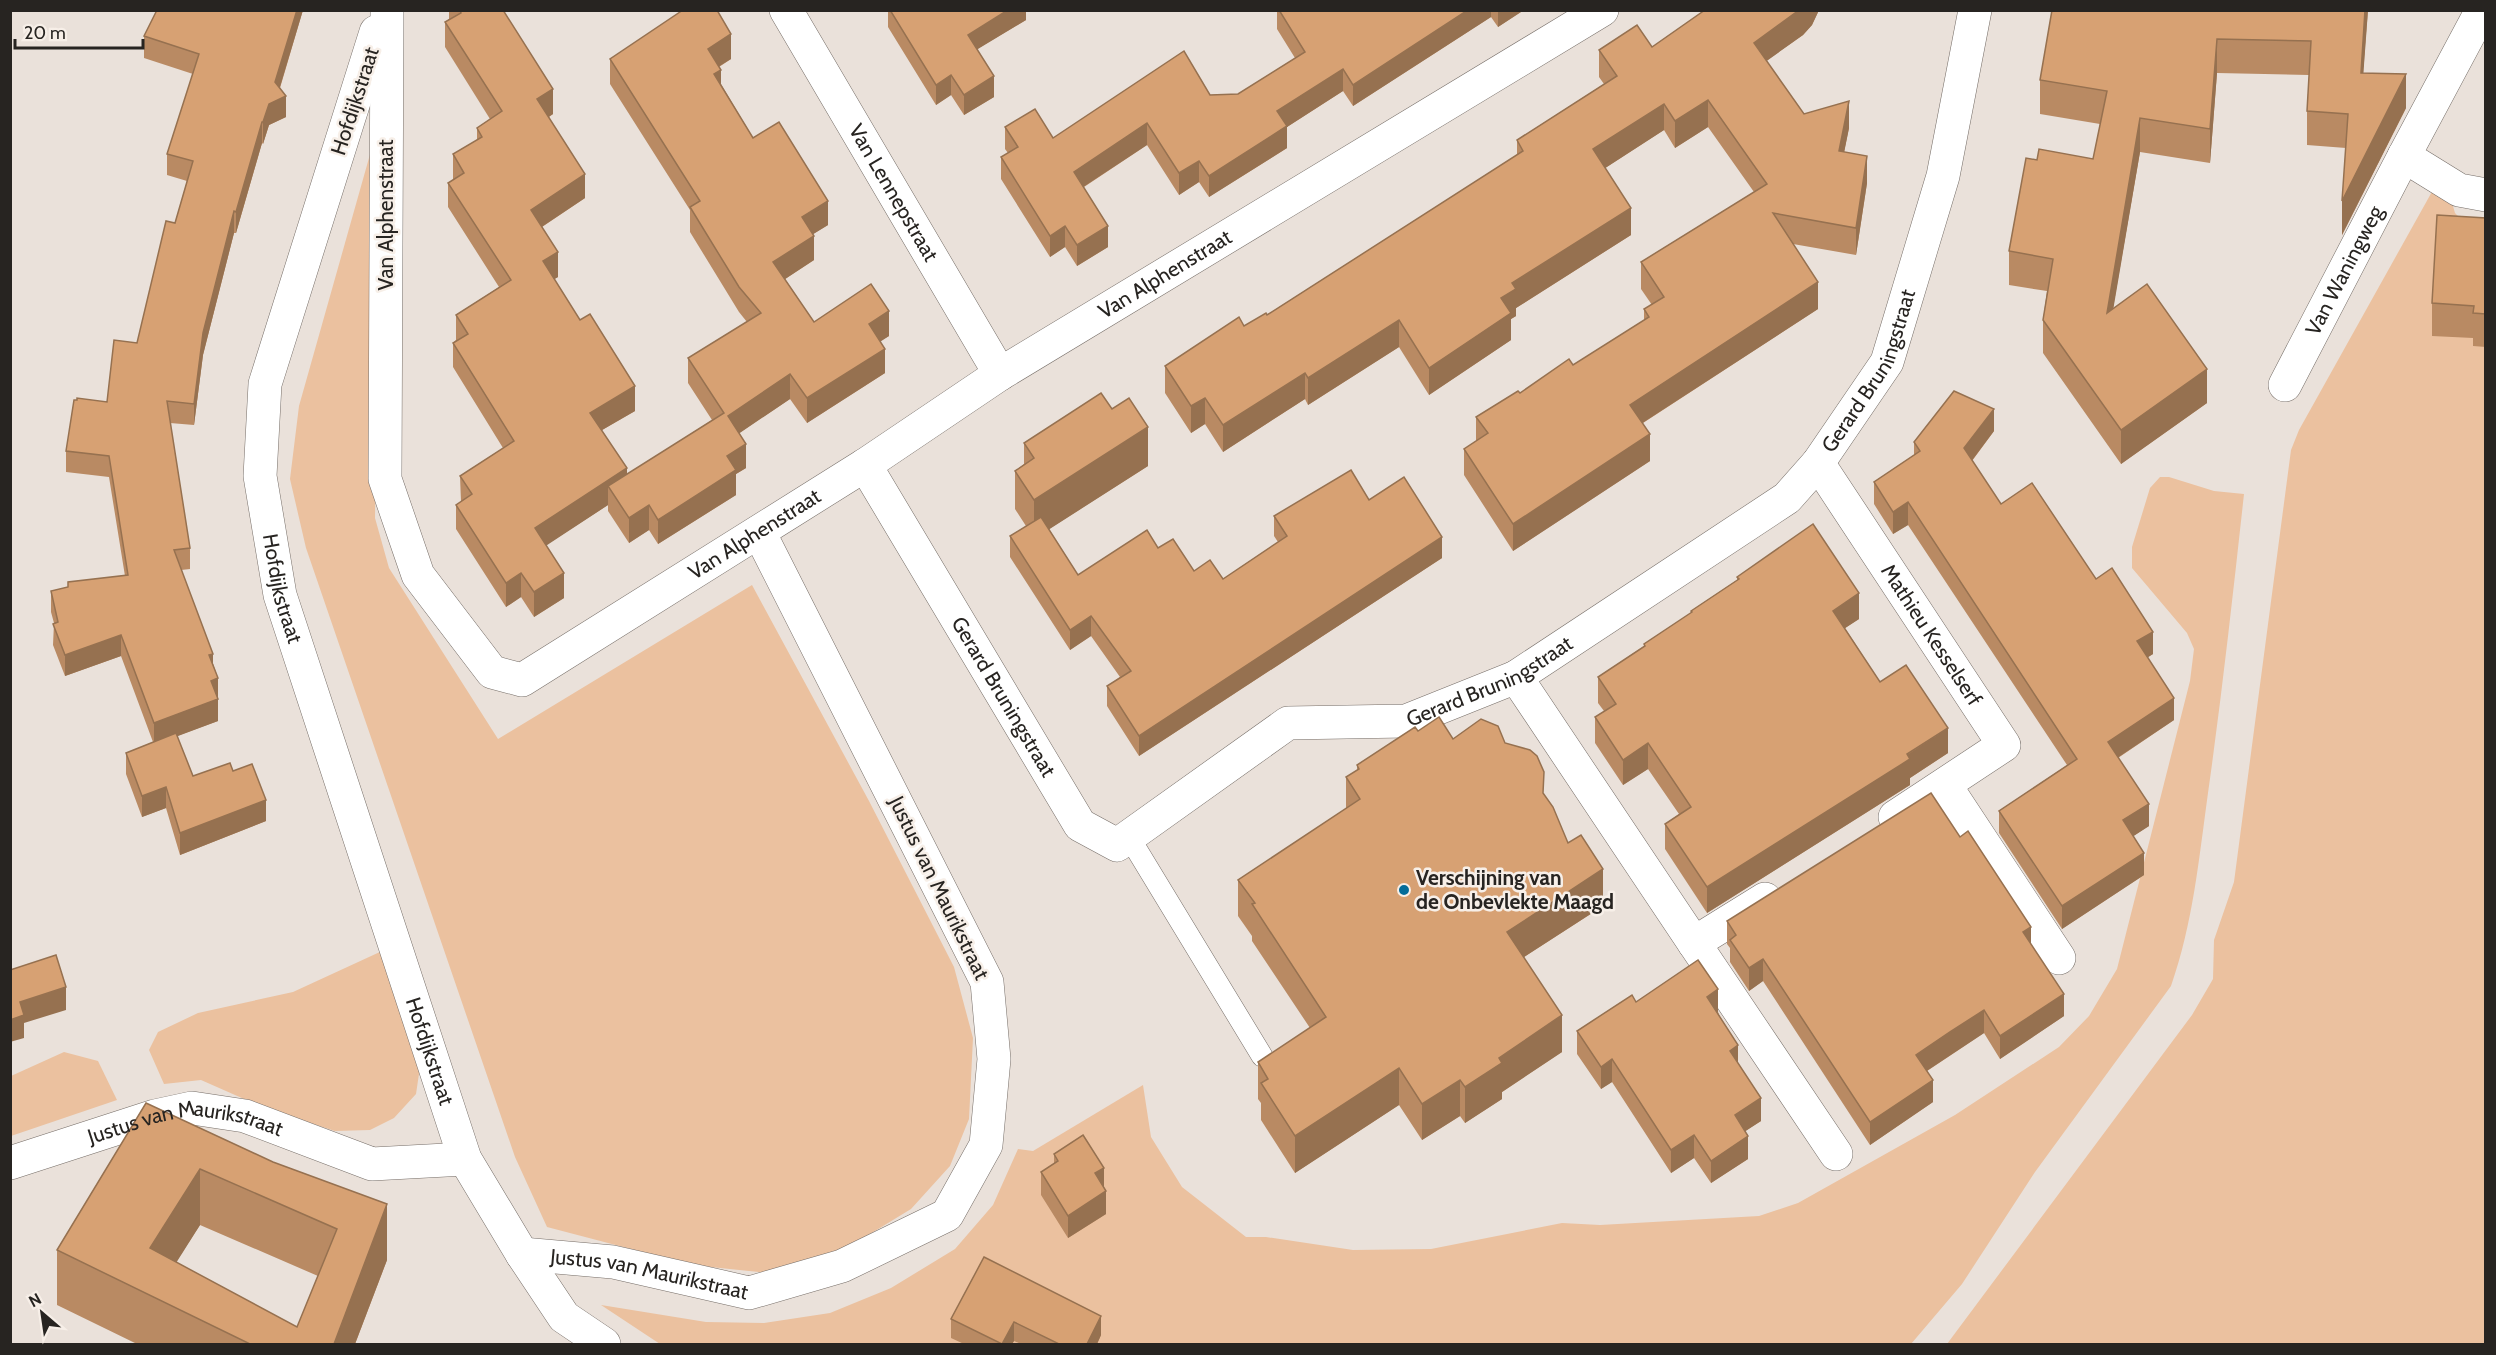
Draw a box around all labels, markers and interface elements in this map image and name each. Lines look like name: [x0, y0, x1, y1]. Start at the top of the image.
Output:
scale bar: [15, 12, 142, 50]
text: 20 m: [24, 22, 66, 44]
street label: Hofdijkstraat: [325, 44, 385, 158]
street label: Van Lennepstraat: [844, 119, 944, 266]
street label: Van Alphenstraat: [373, 139, 398, 291]
street label: Van Waningweg: [2300, 201, 2388, 339]
street label: Van Alphenstraat: [1094, 224, 1236, 324]
street label: Gerard Bruningstraat: [1816, 286, 1920, 457]
street label: Van Alphenstraat: [684, 483, 825, 585]
street label: Hofdijkstraat: [258, 532, 308, 646]
street label: Mathieu Kesselserf: [1876, 559, 1988, 710]
street label: Gerard Bruningstraat: [946, 612, 1061, 781]
street label: Gerard Bruningstraat: [1403, 630, 1577, 732]
street label: Justus van Maurikstraat: [884, 791, 995, 984]
place label: Verschijning van de Onbevlekte Maagd: [1416, 865, 1614, 914]
marker: Verschijning van de Onbevlekte Maagd: [1397, 883, 1411, 897]
street label: Hofdijkstraat: [401, 994, 459, 1108]
street label: Justus van Maurikstraat: [83, 1095, 287, 1149]
street label: Justus van Maurikstraat: [548, 1243, 751, 1304]
north arrow: [12, 1283, 72, 1343]
text: N: [25, 1289, 45, 1311]

